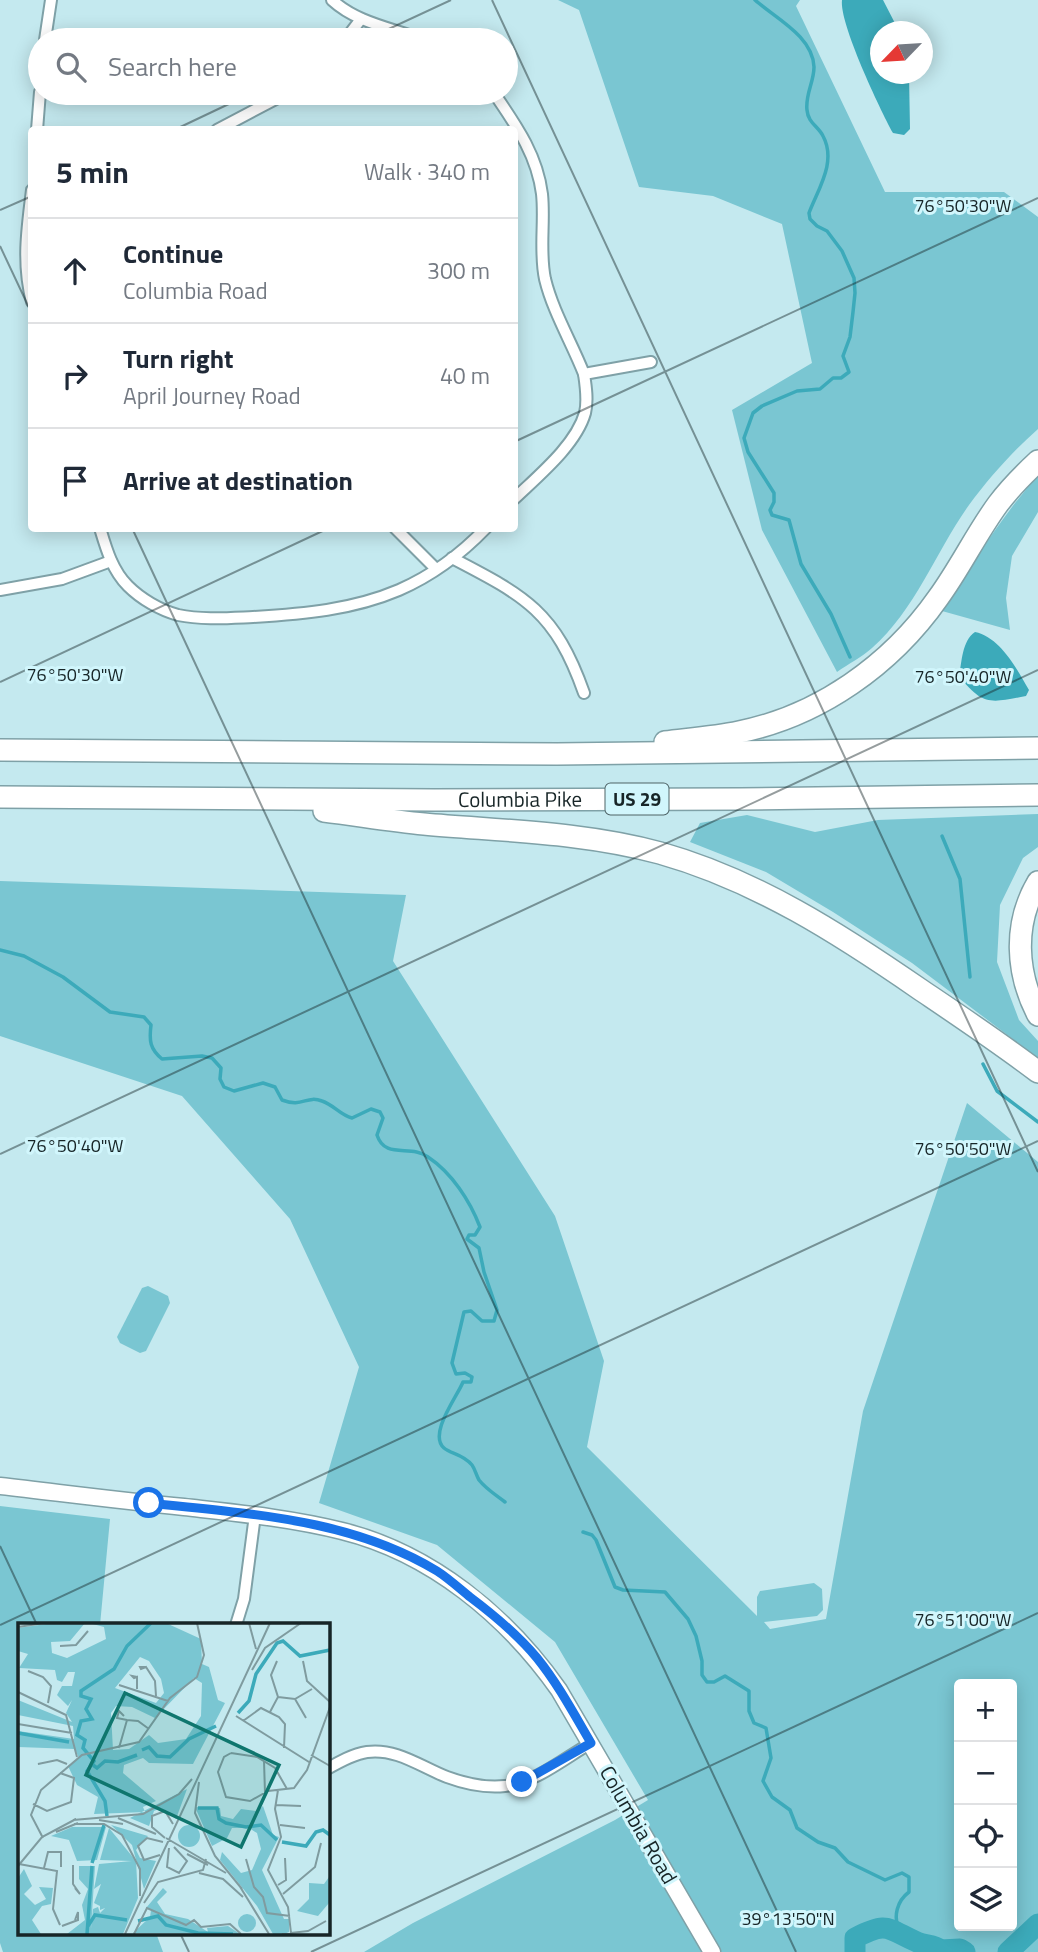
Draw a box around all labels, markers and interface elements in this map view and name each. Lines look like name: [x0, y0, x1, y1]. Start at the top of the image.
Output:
north arrow: [870, 21, 933, 84]
search box: [28, 28, 518, 105]
text: Search here: [108, 47, 237, 86]
icon: search: [52, 48, 90, 86]
text: 5 min: [56, 149, 129, 195]
text: Walk · 340 m: [364, 154, 490, 189]
text: 76°50'30"W: [915, 192, 1012, 219]
text: Continue: [123, 234, 223, 273]
icon: ahead: [56, 252, 94, 290]
text: 300 m: [427, 253, 490, 288]
text: Columbia Road: [123, 273, 268, 308]
text: Turn right: [123, 339, 234, 378]
icon: right: [56, 357, 94, 395]
text: 40 m: [440, 358, 490, 393]
text: April Journey Road: [123, 378, 301, 413]
text: Arrive at destination: [123, 461, 353, 500]
icon: arrive: [56, 462, 94, 500]
text: 76°50'30"W: [27, 661, 124, 688]
text: 76°50'40"W: [915, 663, 1012, 690]
street label: Columbia Pike: [458, 783, 582, 815]
road number: US 29: [606, 784, 668, 814]
text: 76°50'40"W: [27, 1132, 124, 1159]
text: 76°50'50"W: [915, 1135, 1012, 1162]
route start: [133, 1487, 164, 1518]
text: 76°51'00"W: [915, 1606, 1012, 1633]
inset map: [18, 1623, 329, 1934]
map controls: [954, 1679, 1017, 1931]
button: +: [954, 1679, 1017, 1742]
button: −: [954, 1742, 1017, 1805]
street label: Columbia Road: [592, 1759, 686, 1890]
route end: [506, 1766, 537, 1797]
button: locate: [954, 1805, 1017, 1868]
button: layers: [954, 1868, 1017, 1931]
text: 39°13'50"N: [741, 1905, 835, 1932]

